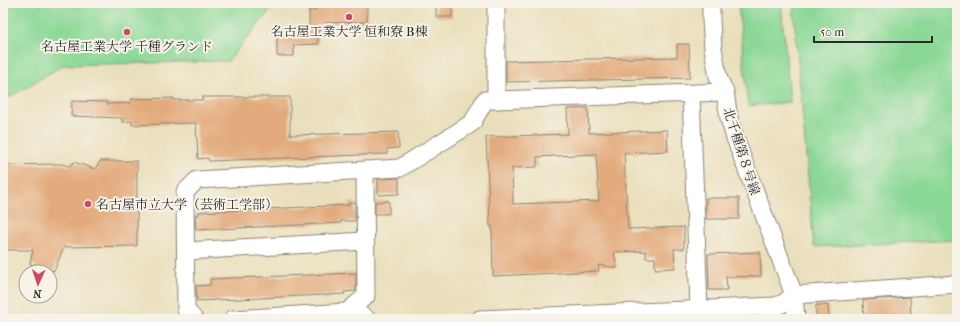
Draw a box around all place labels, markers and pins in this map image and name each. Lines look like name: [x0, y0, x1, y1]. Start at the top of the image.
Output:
marker: 名古屋工業大学 恒和寮 B棟: [344, 12, 354, 22]
place label: 名古屋工業大学 恒和寮 B棟: [270, 24, 428, 39]
marker: 名古屋工業大学 千種グランド: [122, 27, 132, 37]
place label: 名古屋工業大学 千種グランド: [41, 39, 213, 54]
place label: 名古屋市立大学（芸術工学部）: [96, 197, 278, 212]
marker: 名古屋市立大学（芸術工学部）: [83, 199, 93, 209]

